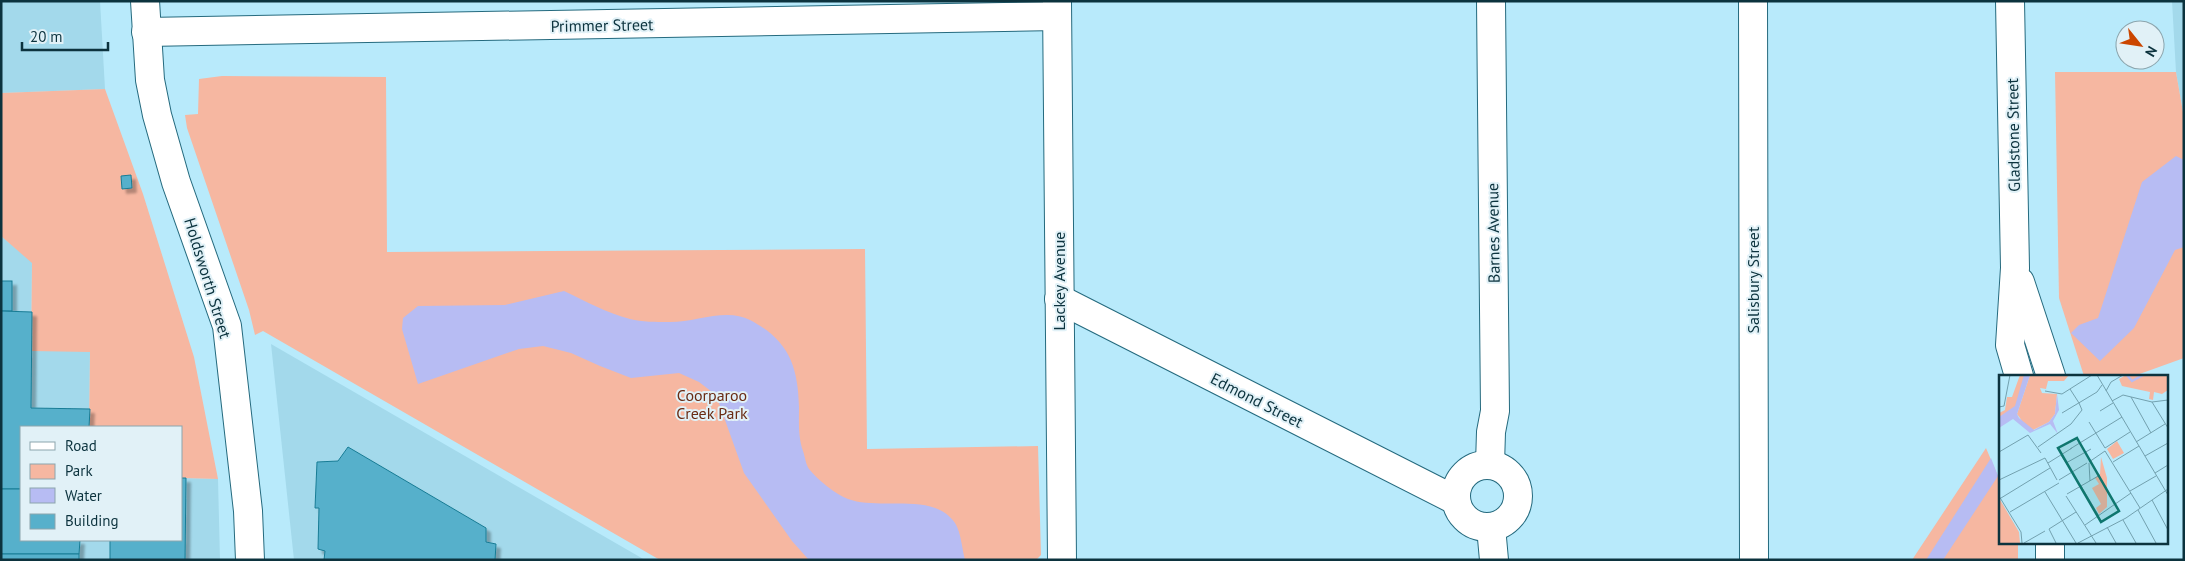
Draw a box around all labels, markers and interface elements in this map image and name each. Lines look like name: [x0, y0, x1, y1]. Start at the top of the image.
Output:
street label: Primmer Street: [550, 14, 654, 36]
scale bar: [22, 20, 109, 52]
north arrow: [2115, 20, 2165, 70]
text: 20 m: [30, 27, 63, 46]
text: N: [2141, 43, 2161, 60]
street label: Gladstone Street: [2002, 77, 2024, 192]
street label: Barnes Avenue: [1482, 183, 1504, 283]
street label: Holdsworth Street: [180, 215, 236, 341]
street label: Salisbury Street: [1743, 226, 1763, 333]
street label: Lackey Avenue: [1049, 232, 1069, 330]
street label: Edmond Street: [1207, 368, 1307, 432]
inset map: [1999, 375, 2168, 544]
park label: Coorparoo Creek Park: [676, 385, 748, 423]
legend: [20, 426, 182, 541]
text: Road: [65, 436, 97, 455]
text: Park: [65, 461, 93, 480]
text: Water: [65, 486, 102, 505]
text: Building: [65, 511, 119, 530]

